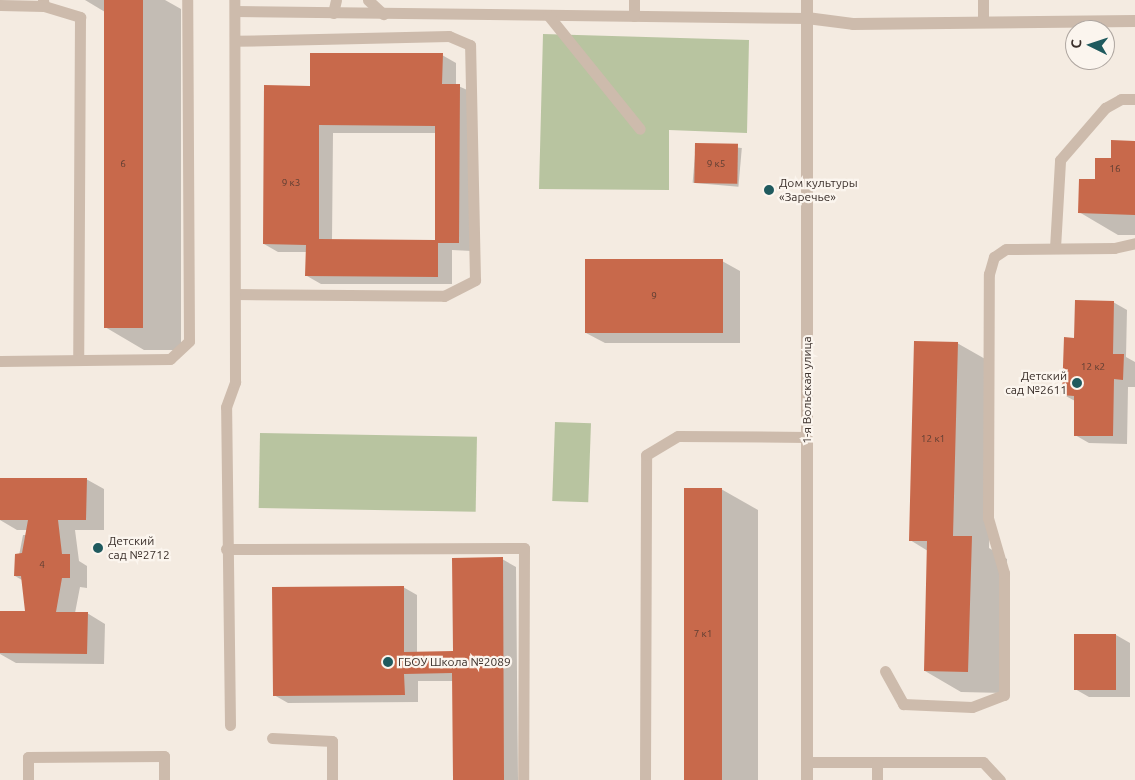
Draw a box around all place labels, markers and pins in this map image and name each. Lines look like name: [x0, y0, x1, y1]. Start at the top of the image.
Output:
place label: Дом культуры «Заречье»: [779, 176, 858, 204]
marker: Дом культуры «Заречье»: [763, 184, 775, 196]
place label: Детский сад №2611: [1005, 369, 1067, 397]
marker: Детский сад №2611: [1071, 377, 1083, 389]
place label: Детский сад №2712: [108, 534, 170, 562]
marker: Детский сад №2712: [92, 542, 104, 554]
place label: ГБОУ Школа №2089: [398, 655, 511, 669]
marker: ГБОУ Школа №2089: [382, 656, 394, 668]

